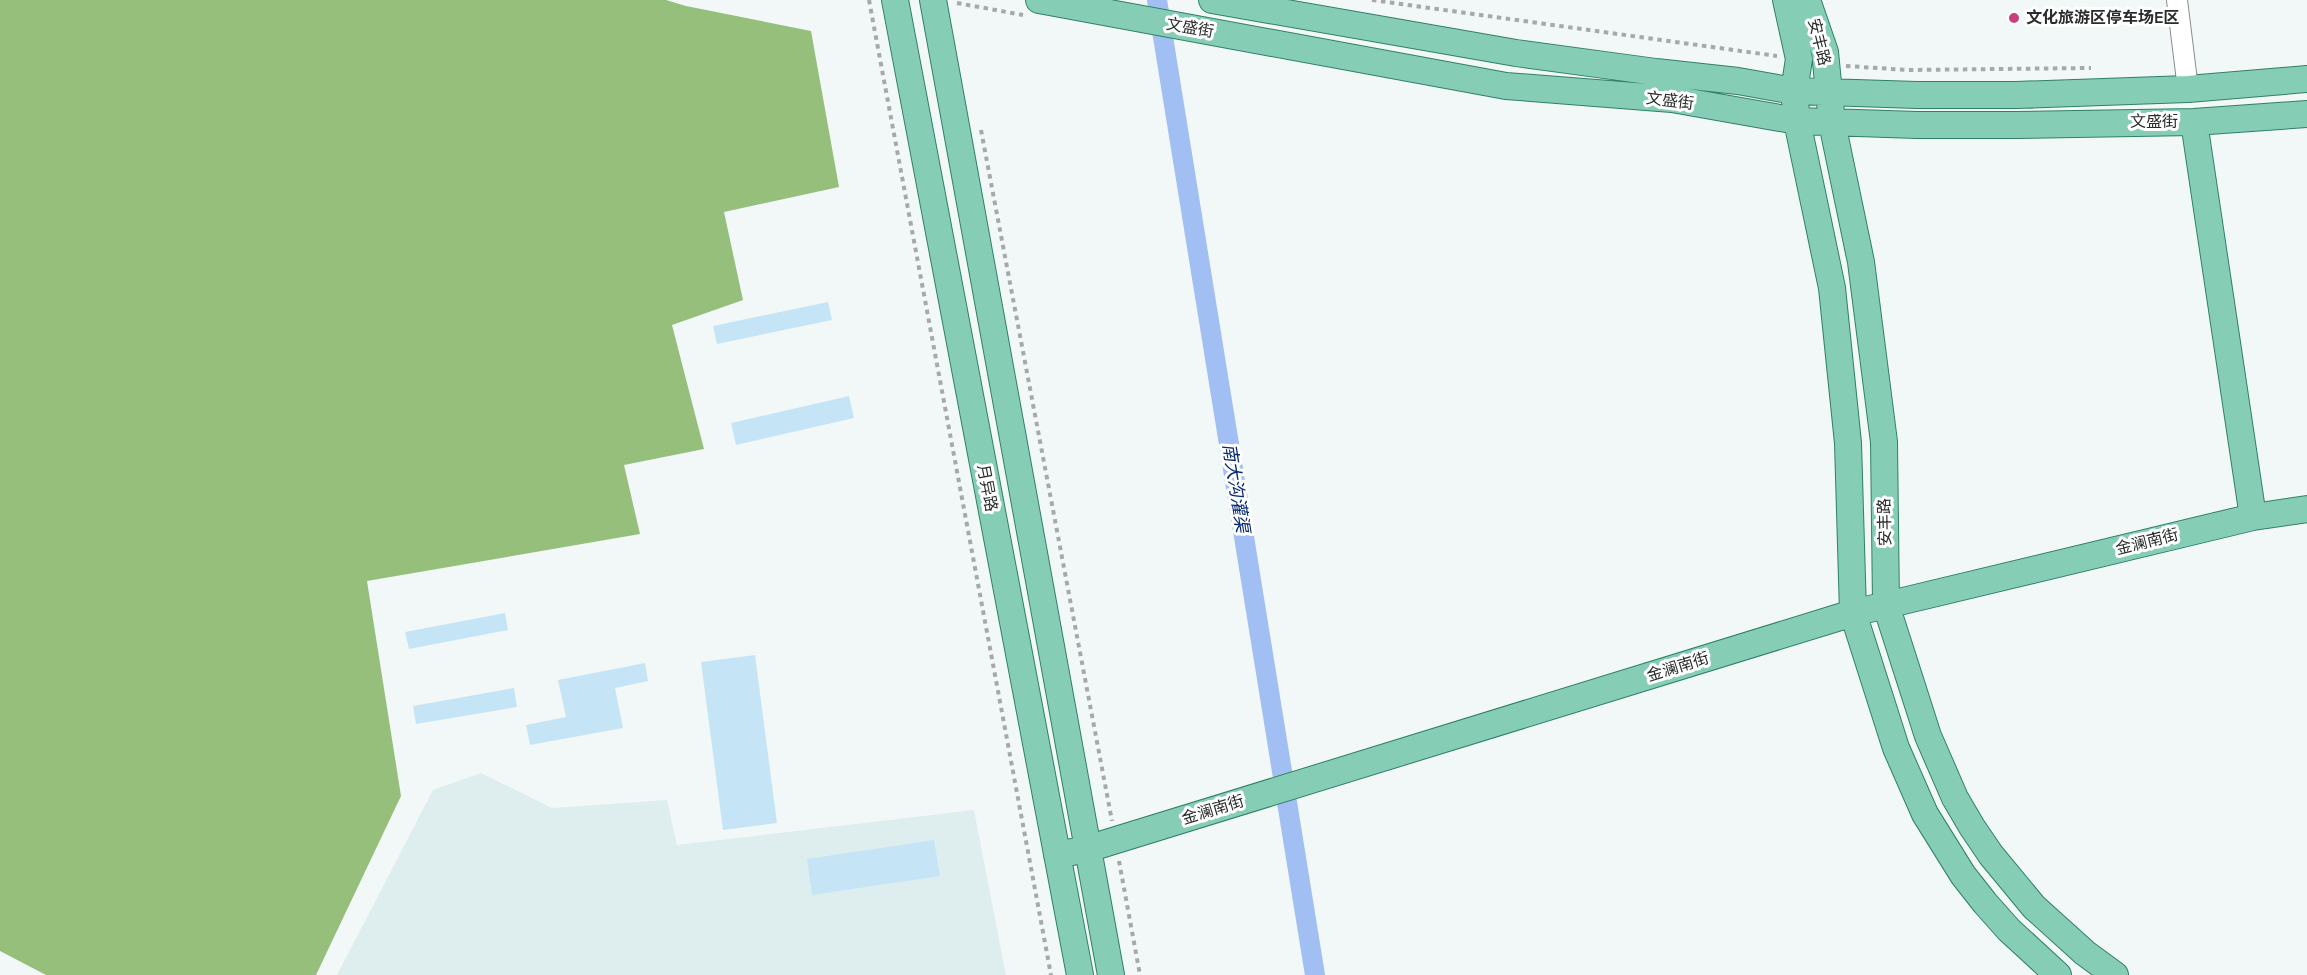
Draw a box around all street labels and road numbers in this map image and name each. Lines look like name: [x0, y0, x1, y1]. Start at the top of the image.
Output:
street label: 文盛街: [1164, 13, 1216, 43]
street label: 安丰路: [1803, 16, 1835, 68]
street label: 文盛街: [1645, 87, 1695, 115]
street label: 文盛街: [2130, 111, 2178, 133]
street label: 月异路: [972, 462, 1002, 514]
street label: 安丰路: [1874, 498, 1896, 546]
street label: 金澜南街: [2113, 524, 2181, 560]
street label: 金澜南街: [1644, 647, 1712, 687]
street label: 金澜南街: [1179, 790, 1247, 830]

